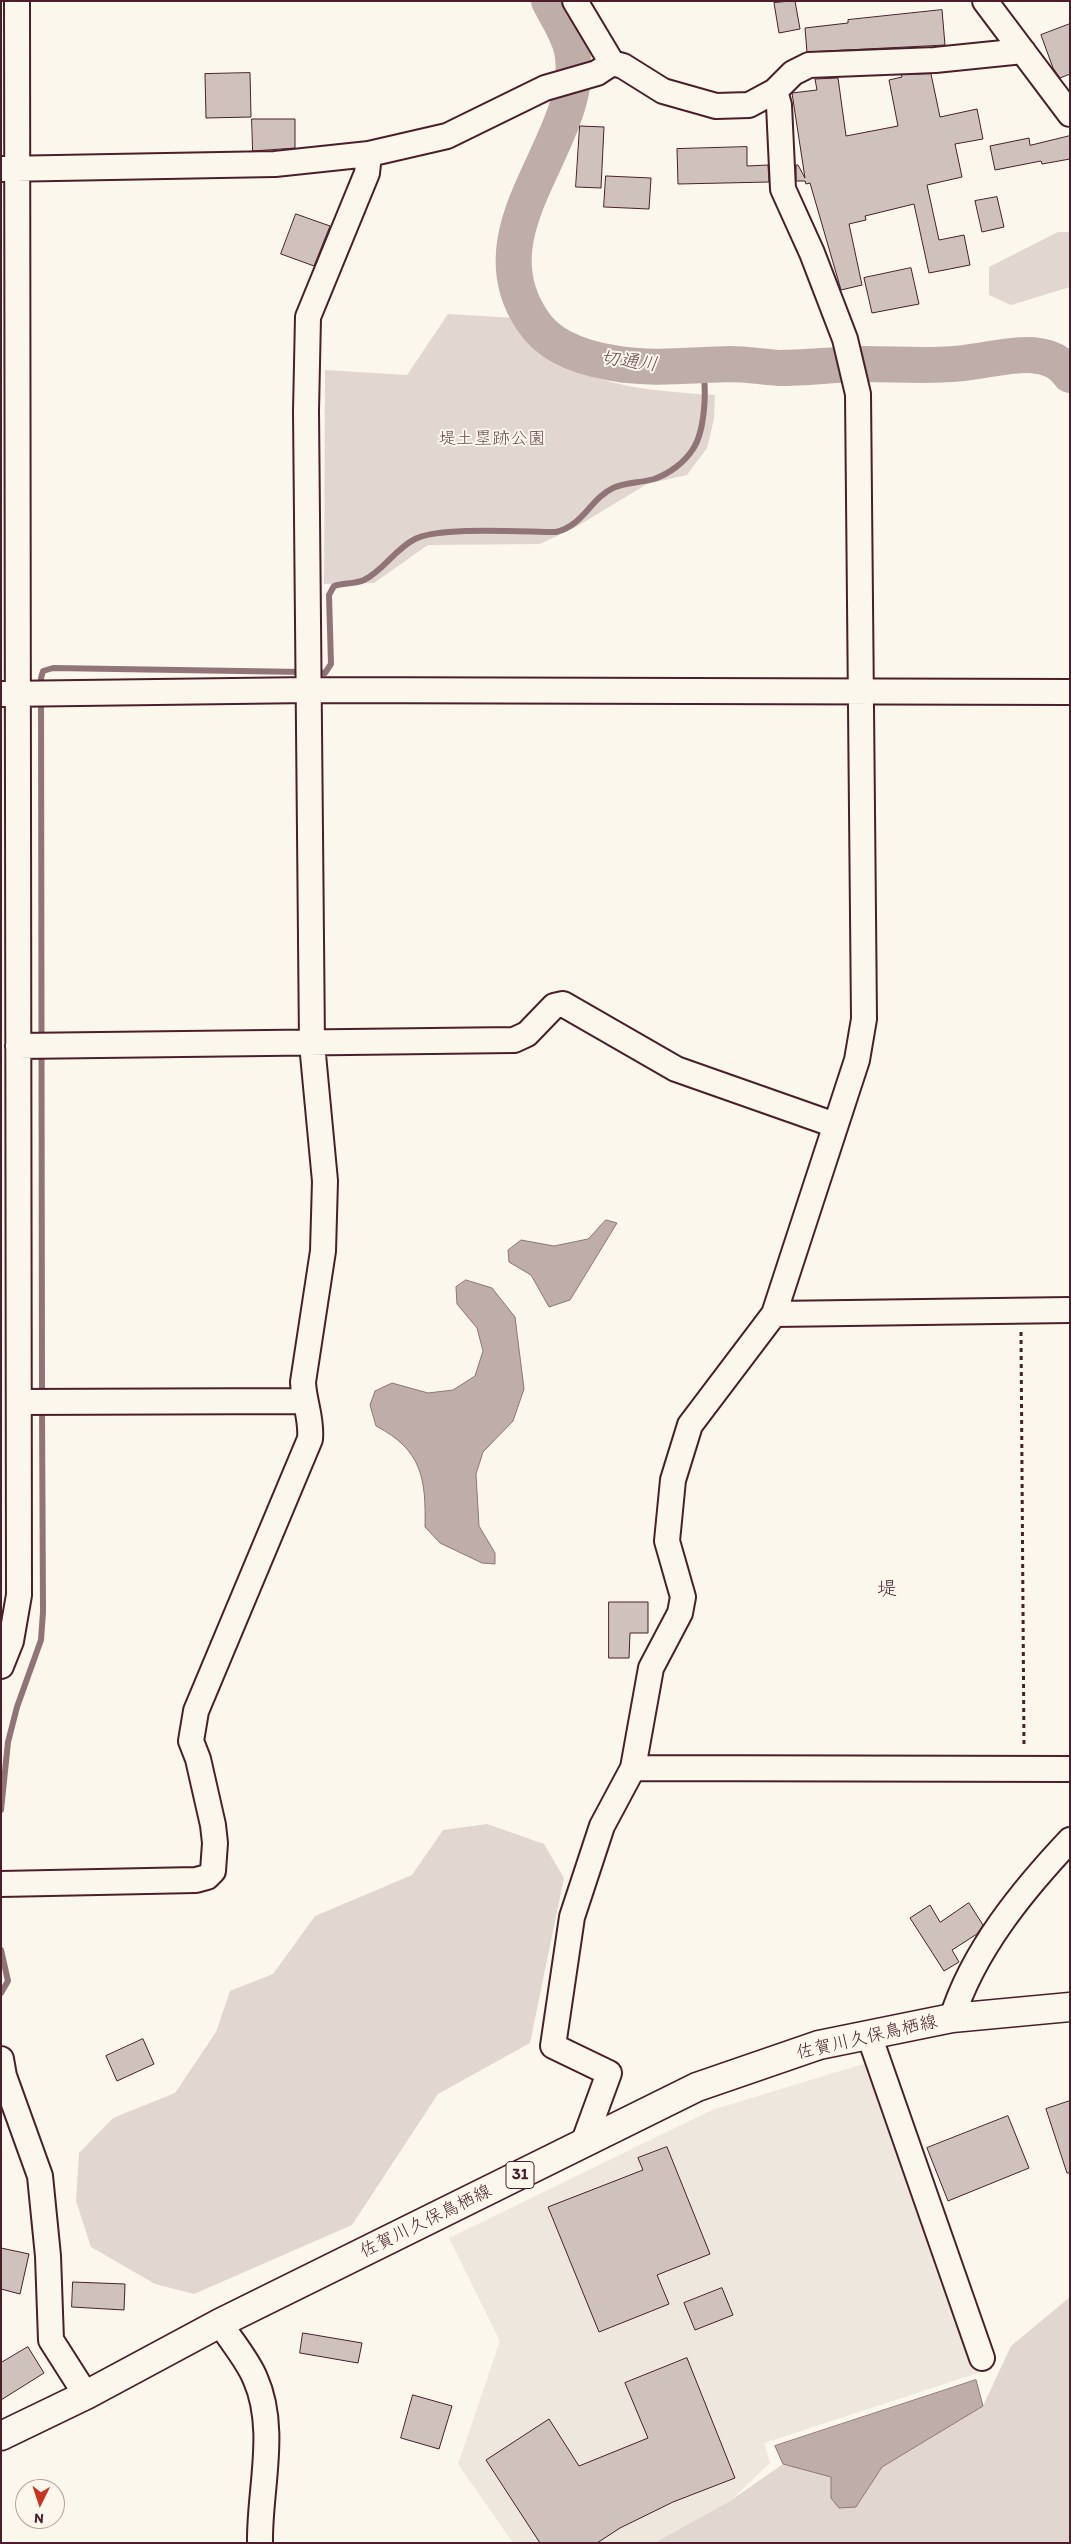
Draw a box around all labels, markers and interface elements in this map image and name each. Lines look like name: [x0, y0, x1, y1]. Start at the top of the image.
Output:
water label: 切通川: [599, 347, 659, 377]
park label: 堤土塁跡公園: [438, 428, 546, 450]
district label: 堤: [877, 1578, 897, 1602]
street label: 佐賀川久保鳥栖線: [794, 2011, 940, 2065]
road number: 31: [506, 2162, 534, 2188]
street label: 佐賀川久保鳥栖線: [357, 2181, 495, 2263]
north arrow: [15, 2479, 65, 2529]
text: N: [34, 2510, 44, 2527]

